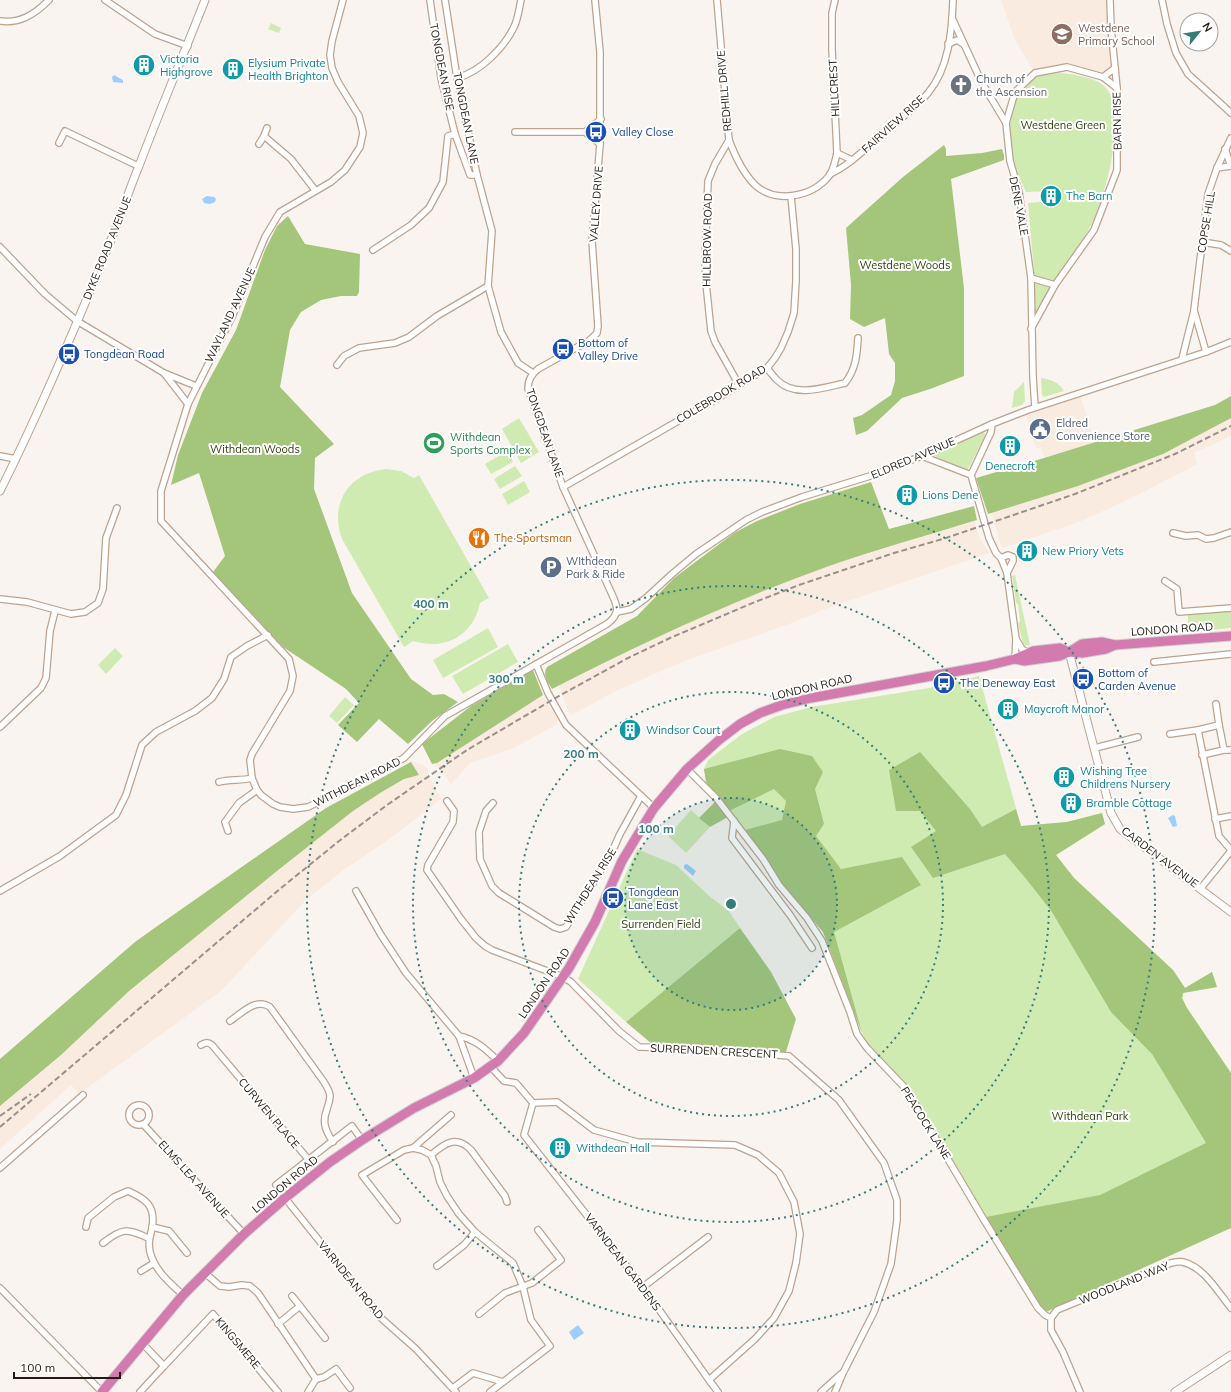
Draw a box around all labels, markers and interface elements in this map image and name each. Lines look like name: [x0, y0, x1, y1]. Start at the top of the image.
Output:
north arrow: [1179, 12, 1219, 52]
text: N: [1200, 20, 1216, 34]
school or university icon: Westdene Primary School: [1049, 21, 1075, 47]
place label: Westdene Primary School: [1078, 21, 1155, 48]
street label: TONGDEAN RISE: [427, 22, 457, 112]
street label: REDHILL DRIVE: [713, 50, 735, 132]
building icon: Victoria Highgrove: [131, 52, 157, 78]
place label: Victoria Highgrove: [160, 52, 213, 79]
building icon: Elysium Private Health Brighton: [220, 56, 246, 82]
place label: Elysium Private Health Brighton: [248, 56, 329, 83]
street label: HILLCREST: [825, 58, 843, 117]
street label: TONGDEAN LANE: [450, 71, 482, 165]
church icon: Church of the Ascension: [948, 72, 974, 98]
place label: Church of the Ascension: [976, 72, 1047, 99]
street label: FAIRVIEW RISE: [859, 92, 927, 156]
street label: BARN RISE: [1109, 92, 1125, 150]
park label: Westdene Green: [1020, 118, 1106, 132]
bus stop icon: Valley Close: [583, 119, 609, 145]
place label: Valley Close: [612, 125, 673, 139]
street label: VALLEY DRIVE: [586, 166, 606, 242]
street label: DENE VALE: [1006, 175, 1032, 237]
building icon: The Barn: [1038, 183, 1064, 209]
place label: The Barn: [1066, 189, 1112, 203]
street label: COPSE HILL: [1194, 190, 1218, 254]
street label: HILLBROW ROAD: [699, 193, 715, 287]
street label: DYKE ROAD AVENUE: [80, 194, 134, 302]
park label: Westdene Woods: [860, 258, 950, 272]
street label: WAYLAND AVENUE: [202, 265, 258, 365]
bus stop icon: Bottom of Valley Drive: [550, 336, 576, 362]
place label: Bottom of Valley Drive: [578, 336, 638, 363]
bus stop icon: Tongdean Road: [56, 341, 82, 367]
place label: Tongdean Road: [84, 347, 165, 361]
street label: COLEBROOK ROAD: [674, 362, 768, 426]
street label: TONGDEAN LANE: [523, 387, 567, 479]
public building icon: Eldred Convenience Store: [1027, 416, 1053, 442]
place label: Eldred Convenience Store: [1056, 416, 1150, 443]
sports icon: Withdean Sports Complex: [421, 430, 447, 456]
place label: Withdean Sports Complex: [450, 430, 530, 457]
building icon: Denecroft: [997, 433, 1023, 459]
street label: ELDRED AVENUE: [869, 434, 957, 482]
park label: Withdean Woods: [210, 442, 300, 456]
place label: Denecroft: [985, 459, 1035, 473]
building icon: Lions Dene: [894, 482, 920, 508]
place label: Lions Dene: [922, 488, 978, 502]
restaurant icon: The Sportsman: [466, 525, 492, 551]
place label: The Sportsman: [494, 531, 572, 545]
building icon: New Priory Vets: [1014, 538, 1040, 564]
place label: New Priory Vets: [1042, 544, 1124, 558]
parking icon: WIthdean Park & Ride: [538, 554, 564, 580]
place label: WIthdean Park & Ride: [566, 554, 625, 581]
text: 400 m: [413, 596, 449, 611]
street label: LONDON ROAD: [1130, 619, 1214, 639]
bus stop icon: Bottom of Carden Avenue: [1070, 666, 1096, 692]
place label: Bottom of Carden Avenue: [1098, 666, 1176, 693]
bus stop icon: The Deneway East: [931, 670, 957, 696]
text: 300 m: [488, 671, 524, 686]
street label: LONDON ROAD: [770, 671, 854, 703]
place label: The Deneway East: [960, 676, 1056, 690]
building icon: Maycroft Manor: [995, 696, 1021, 722]
place label: Maycroft Manor: [1024, 702, 1104, 716]
building icon: Windsor Court: [617, 717, 643, 743]
place label: Windsor Court: [646, 723, 721, 737]
text: 200 m: [563, 746, 599, 761]
street label: WITHDEAN ROAD: [311, 754, 403, 810]
building icon: Wishing Tree Childrens Nursery: [1051, 764, 1077, 790]
place label: Wishing Tree Childrens Nursery: [1080, 764, 1171, 791]
building icon: Bramble Cottage: [1058, 790, 1084, 816]
place label: Bramble Cottage: [1086, 796, 1172, 810]
text: 100 m: [638, 821, 674, 836]
street label: CARDEN AVENUE: [1119, 823, 1201, 891]
street label: WITHDEAN RISE: [561, 845, 619, 927]
bus stop icon: Tongdean Lane East: [600, 885, 626, 911]
place label: Tongdean Lane East: [628, 885, 679, 912]
centre of rings: [724, 897, 738, 911]
park label: Surrenden Field: [621, 917, 701, 931]
street label: LONDON ROAD: [515, 945, 573, 1021]
street label: SURRENDEN CRESCENT: [650, 1041, 779, 1061]
street label: CURWEN PLACE: [235, 1075, 303, 1151]
street label: PEACOCK LANE: [898, 1084, 954, 1162]
park label: Withdean Park: [1052, 1109, 1129, 1123]
building icon: Withdean Hall: [547, 1135, 573, 1161]
street label: ELMS LEA AVENUE: [156, 1137, 232, 1221]
place label: Withdean Hall: [576, 1141, 650, 1155]
street label: LONDON ROAD: [249, 1152, 321, 1216]
street label: VARNDEAN GARDENS: [582, 1211, 664, 1314]
street label: VARNDEAN ROAD: [315, 1238, 387, 1322]
street label: WOODLAND WAY: [1077, 1258, 1171, 1307]
street label: KINGSMERE: [212, 1314, 264, 1372]
scale bar: [14, 1354, 120, 1380]
text: 100 m: [20, 1360, 55, 1375]

